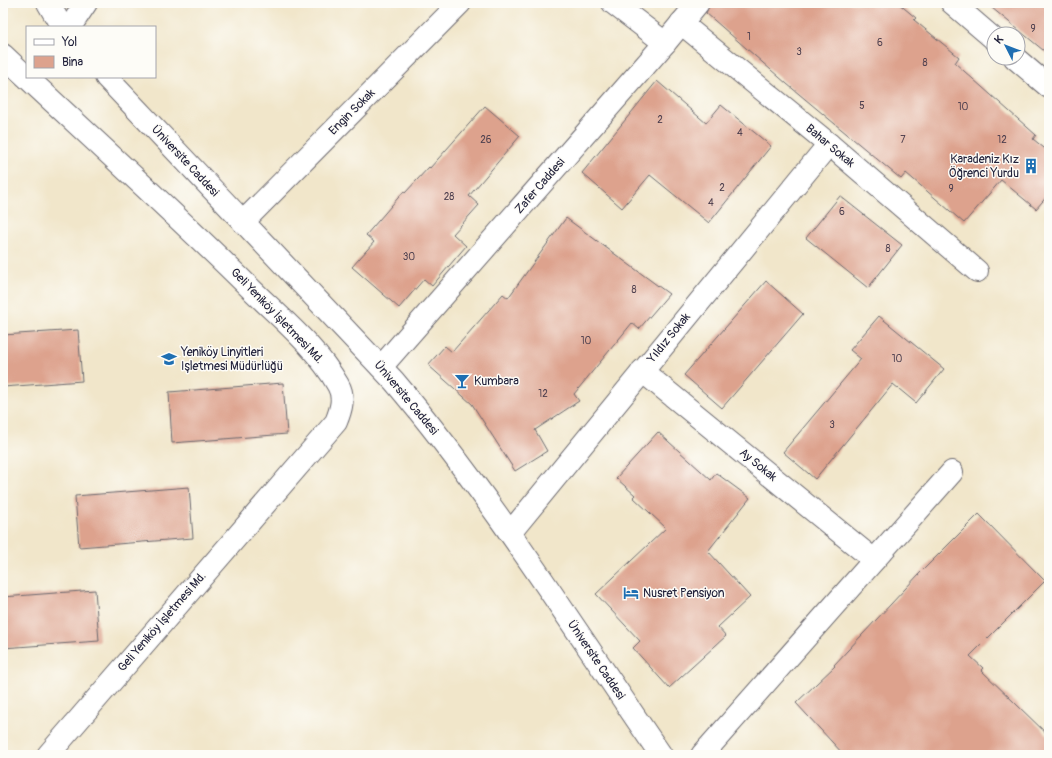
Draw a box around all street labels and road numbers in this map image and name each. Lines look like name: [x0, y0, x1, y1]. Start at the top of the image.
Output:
street label: Engin Sokak: [326, 86, 378, 138]
street label: Üniversite Caddesi: [148, 121, 223, 200]
street label: Bahar Sokak: [802, 121, 858, 171]
street label: Zafer Caddesi: [512, 155, 568, 217]
street label: Geli Yeniköy İşletmesi Md.: [227, 264, 327, 367]
street label: Yıldız Sokak: [644, 310, 694, 367]
street label: Üniversite Caddesi: [371, 357, 442, 438]
street label: Ay Sokak: [736, 445, 780, 485]
street label: Geli Yeniköy İşletmesi Md.: [114, 568, 209, 675]
street label: Üniversite Caddesi: [564, 617, 629, 702]

